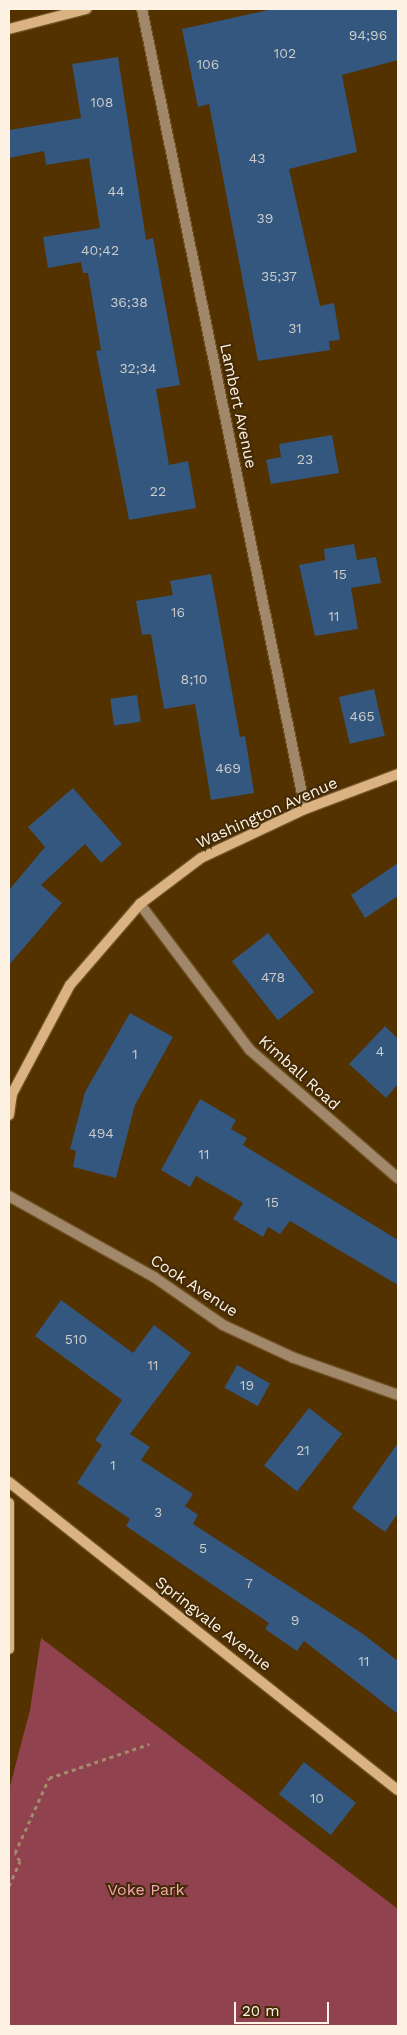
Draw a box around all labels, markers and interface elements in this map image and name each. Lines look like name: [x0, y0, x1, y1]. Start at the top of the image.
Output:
house number: 94;96: [349, 27, 387, 43]
house number: 102: [274, 45, 296, 61]
house number: 106: [197, 56, 219, 72]
house number: 108: [91, 94, 113, 110]
house number: 43: [249, 150, 265, 166]
house number: 44: [107, 183, 125, 199]
house number: 39: [257, 210, 273, 226]
house number: 40;42: [81, 242, 119, 258]
house number: 35;37: [261, 268, 297, 284]
house number: 36;38: [110, 294, 148, 310]
house number: 31: [288, 320, 302, 336]
street label: Lambert Avenue: [215, 341, 261, 471]
house number: 32;34: [119, 360, 157, 376]
house number: 23: [297, 451, 313, 467]
house number: 22: [150, 483, 166, 499]
house number: 15: [333, 566, 347, 582]
house number: 16: [171, 604, 185, 620]
house number: 11: [329, 608, 339, 624]
house number: 8;10: [181, 671, 207, 687]
house number: 465: [349, 708, 375, 724]
house number: 469: [215, 760, 241, 776]
street label: Washington Avenue: [193, 773, 341, 853]
house number: 478: [261, 969, 285, 985]
street label: Kimball Road: [254, 1031, 344, 1115]
house number: 4: [376, 1043, 384, 1059]
house number: 1: [132, 1046, 138, 1062]
house number: 494: [88, 1125, 114, 1141]
house number: 11: [199, 1146, 209, 1162]
house number: 15: [265, 1194, 279, 1210]
street label: Cook Avenue: [146, 1250, 242, 1322]
house number: 510: [65, 1331, 87, 1347]
house number: 11: [148, 1357, 158, 1373]
house number: 19: [240, 1377, 254, 1393]
house number: 21: [296, 1442, 310, 1458]
house number: 1: [110, 1457, 116, 1473]
house number: 3: [154, 1504, 162, 1520]
house number: 5: [199, 1540, 207, 1556]
street label: Springvale Avenue: [151, 1572, 275, 1676]
house number: 7: [245, 1575, 253, 1591]
house number: 9: [291, 1612, 299, 1628]
house number: 11: [359, 1653, 369, 1669]
house number: 10: [310, 1790, 324, 1806]
park label: Voke Park: [107, 1880, 185, 1900]
scale bar: [237, 1992, 332, 2024]
text: 20 m: [242, 2002, 280, 2020]

